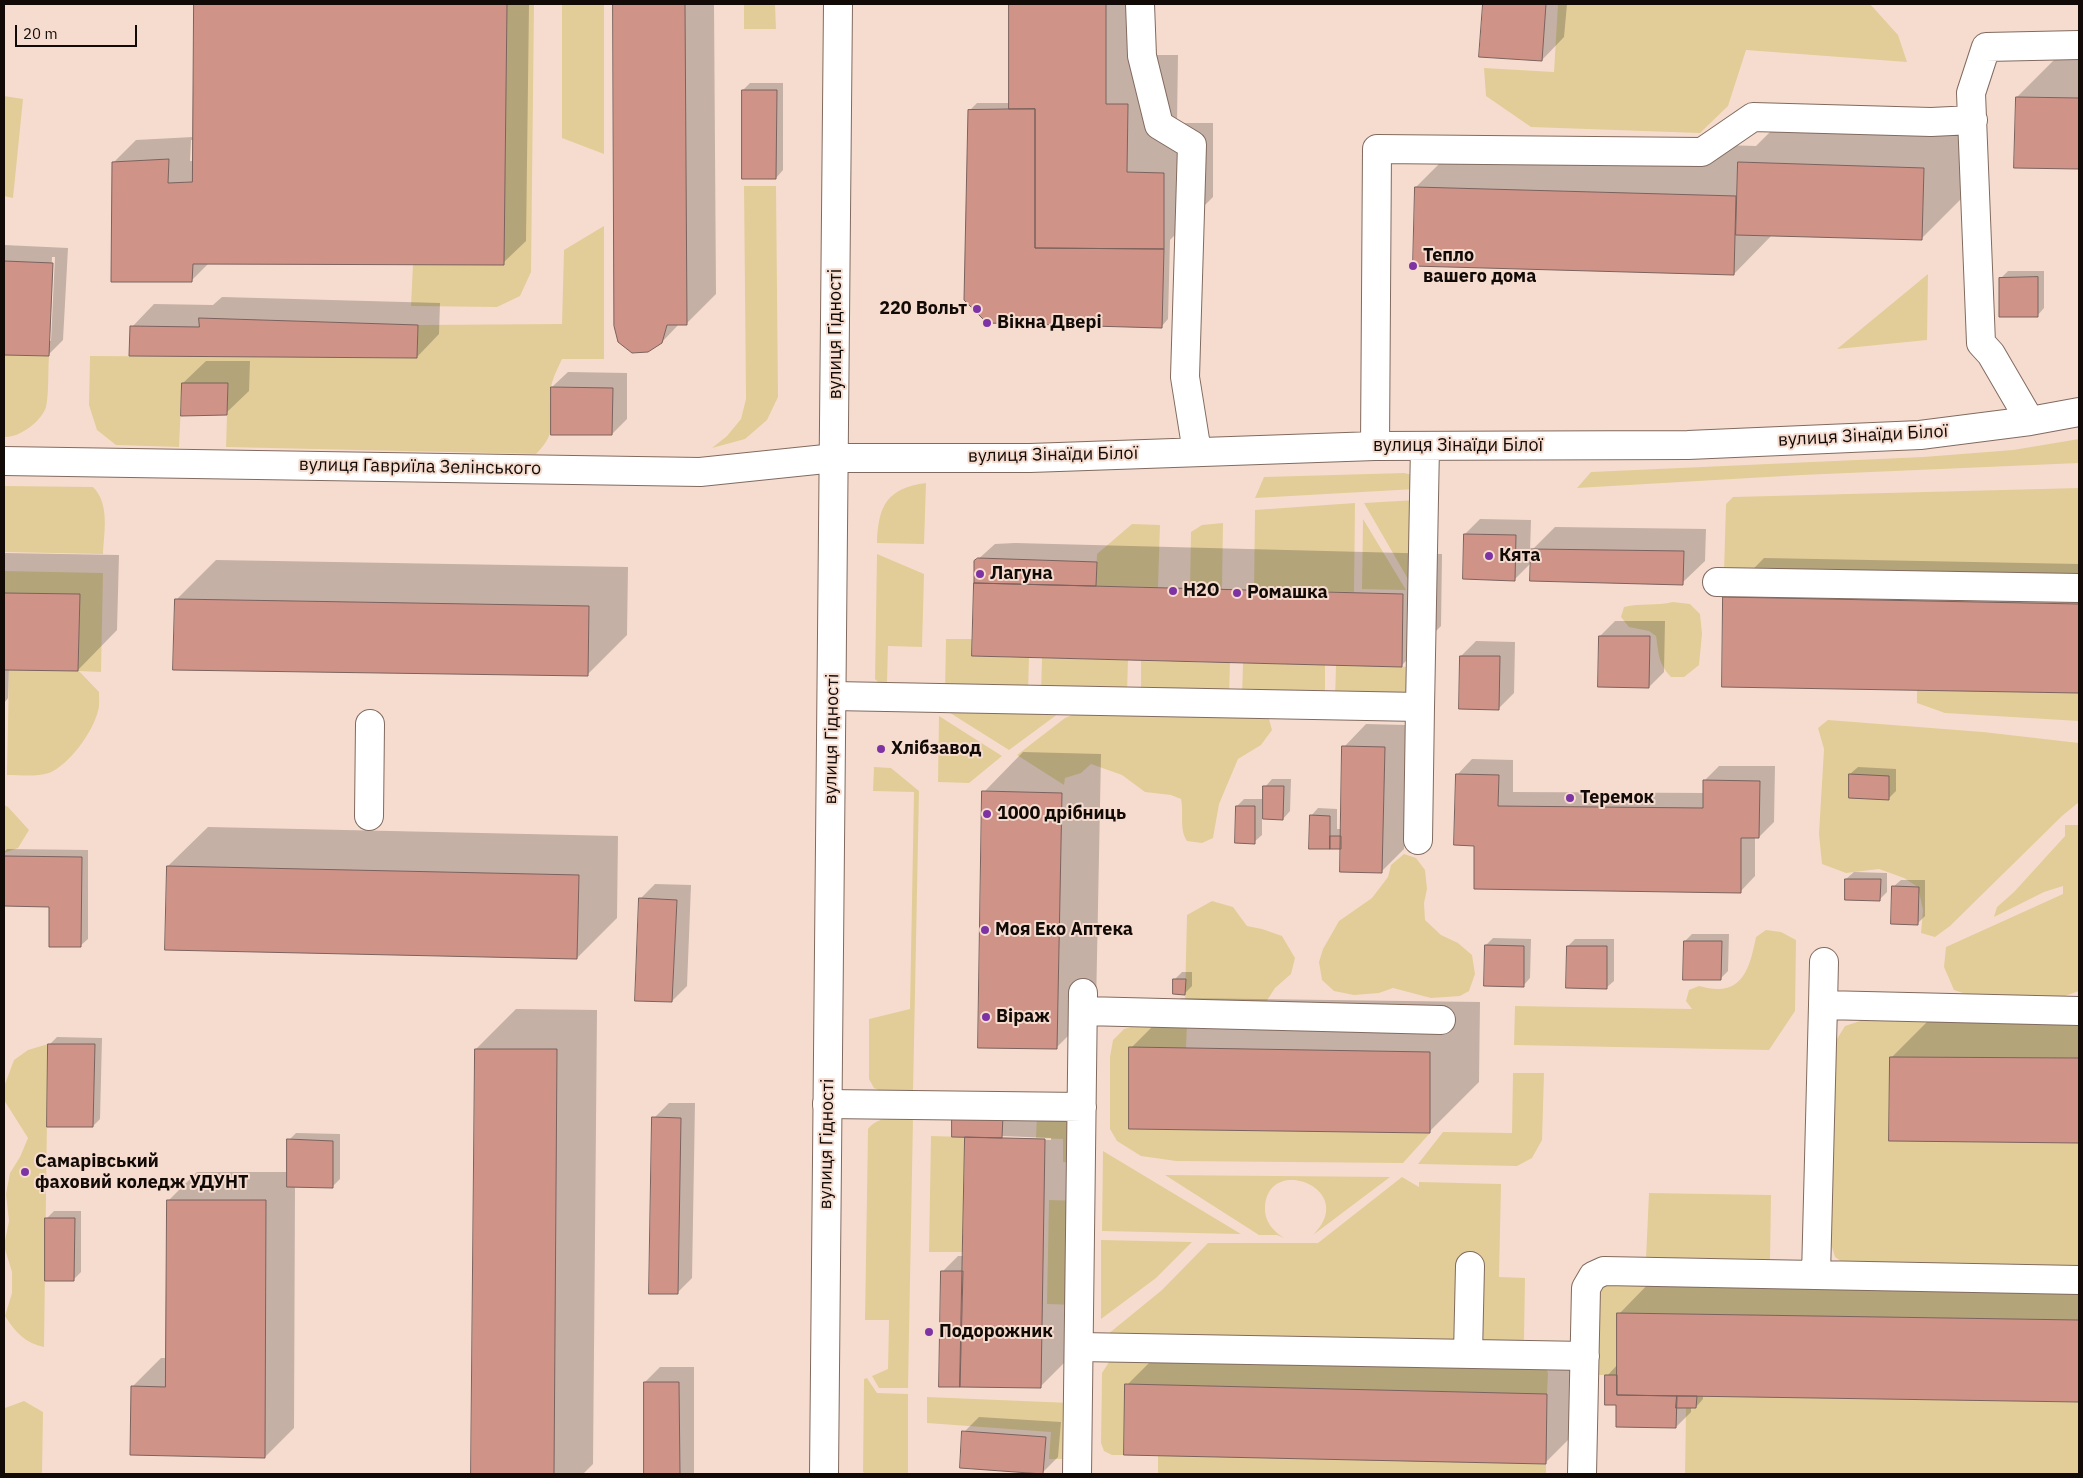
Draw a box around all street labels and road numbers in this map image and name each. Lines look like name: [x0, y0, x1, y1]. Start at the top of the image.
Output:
street label: вулиця Гідності: [825, 269, 847, 399]
street label: вулиця Зінаїди Білої: [1777, 421, 1949, 451]
street label: вулиця Зінаїди Білої: [1373, 435, 1543, 457]
street label: вулиця Зінаїди Білої: [968, 443, 1138, 467]
street label: вулиця Гавриїла Зелінського: [299, 454, 541, 480]
street label: вулиця Гідності: [820, 674, 844, 804]
street label: вулиця Гідності: [815, 1079, 839, 1209]

